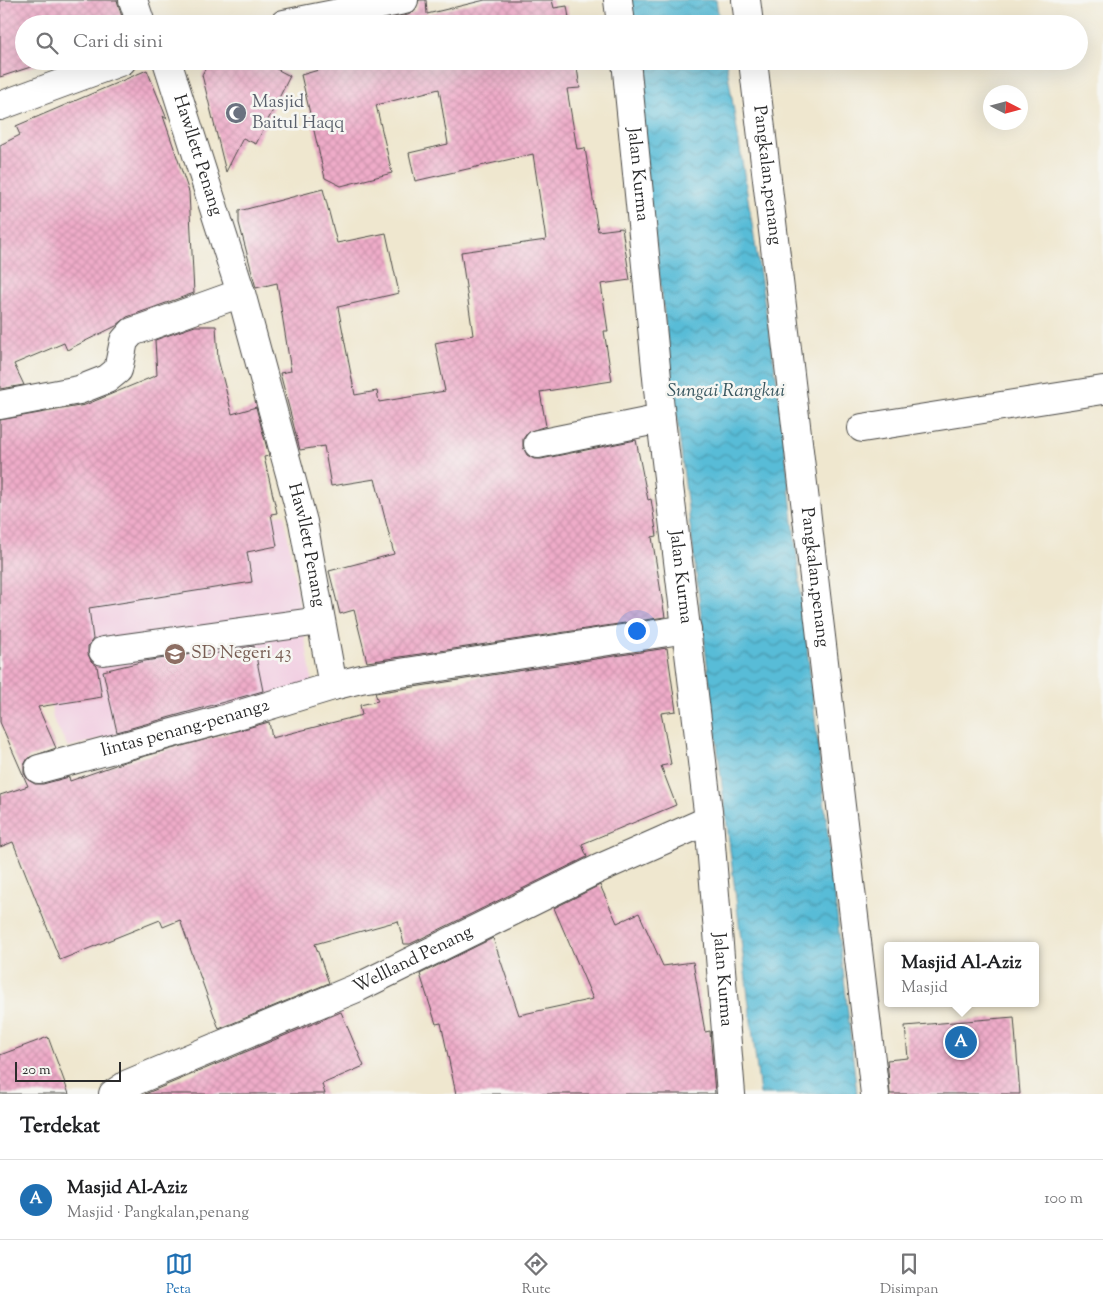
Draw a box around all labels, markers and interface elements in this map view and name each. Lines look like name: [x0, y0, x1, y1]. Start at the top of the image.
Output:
search box: [15, 15, 1088, 70]
icon: search: [33, 29, 61, 57]
text: Cari di sini: [73, 29, 163, 56]
north arrow: [983, 85, 1028, 130]
place label: Masjid Baitul Haqq: [252, 90, 344, 137]
street label: Hawllett Penang: [166, 91, 229, 219]
mosque icon: Masjid Baitul Haqq: [224, 101, 248, 125]
street label: Pangkalan,penang: [745, 104, 788, 247]
street label: Jalan Kurma: [619, 125, 655, 223]
water label: Sungai Rangkui: [667, 378, 785, 405]
street label: Hawllett Penang: [280, 480, 331, 609]
street label: Pangkalan,penang: [793, 506, 835, 649]
street label: Jalan Kurma: [661, 528, 698, 625]
your location: [624, 618, 650, 644]
place label: SD Negeri 43: [191, 641, 291, 667]
school or university icon: SD Negeri 43: [163, 642, 187, 666]
street label: lintas penang-penang2: [99, 693, 273, 765]
street label: Wellland Penang: [349, 920, 478, 1001]
street label: Jalan Kurma: [705, 931, 739, 1028]
popup: [884, 942, 1039, 1007]
text: Masjid Al-Aziz: [901, 950, 1022, 977]
text: Masjid: [901, 977, 948, 1000]
pin: A: [945, 1023, 977, 1061]
scale bar: [15, 1059, 121, 1082]
text: 20 m: [22, 1061, 51, 1081]
text: Terdekat: [20, 1112, 100, 1142]
text: Masjid Al-Aziz: [67, 1175, 187, 1202]
text: A: [30, 1188, 43, 1211]
text: 100 m: [1044, 1188, 1083, 1211]
text: Masjid · Pangkalan,penang: [67, 1202, 249, 1225]
tab: Peta: [165, 1250, 193, 1300]
tab: Rute: [522, 1250, 551, 1300]
tab: Disimpan: [880, 1250, 938, 1300]

